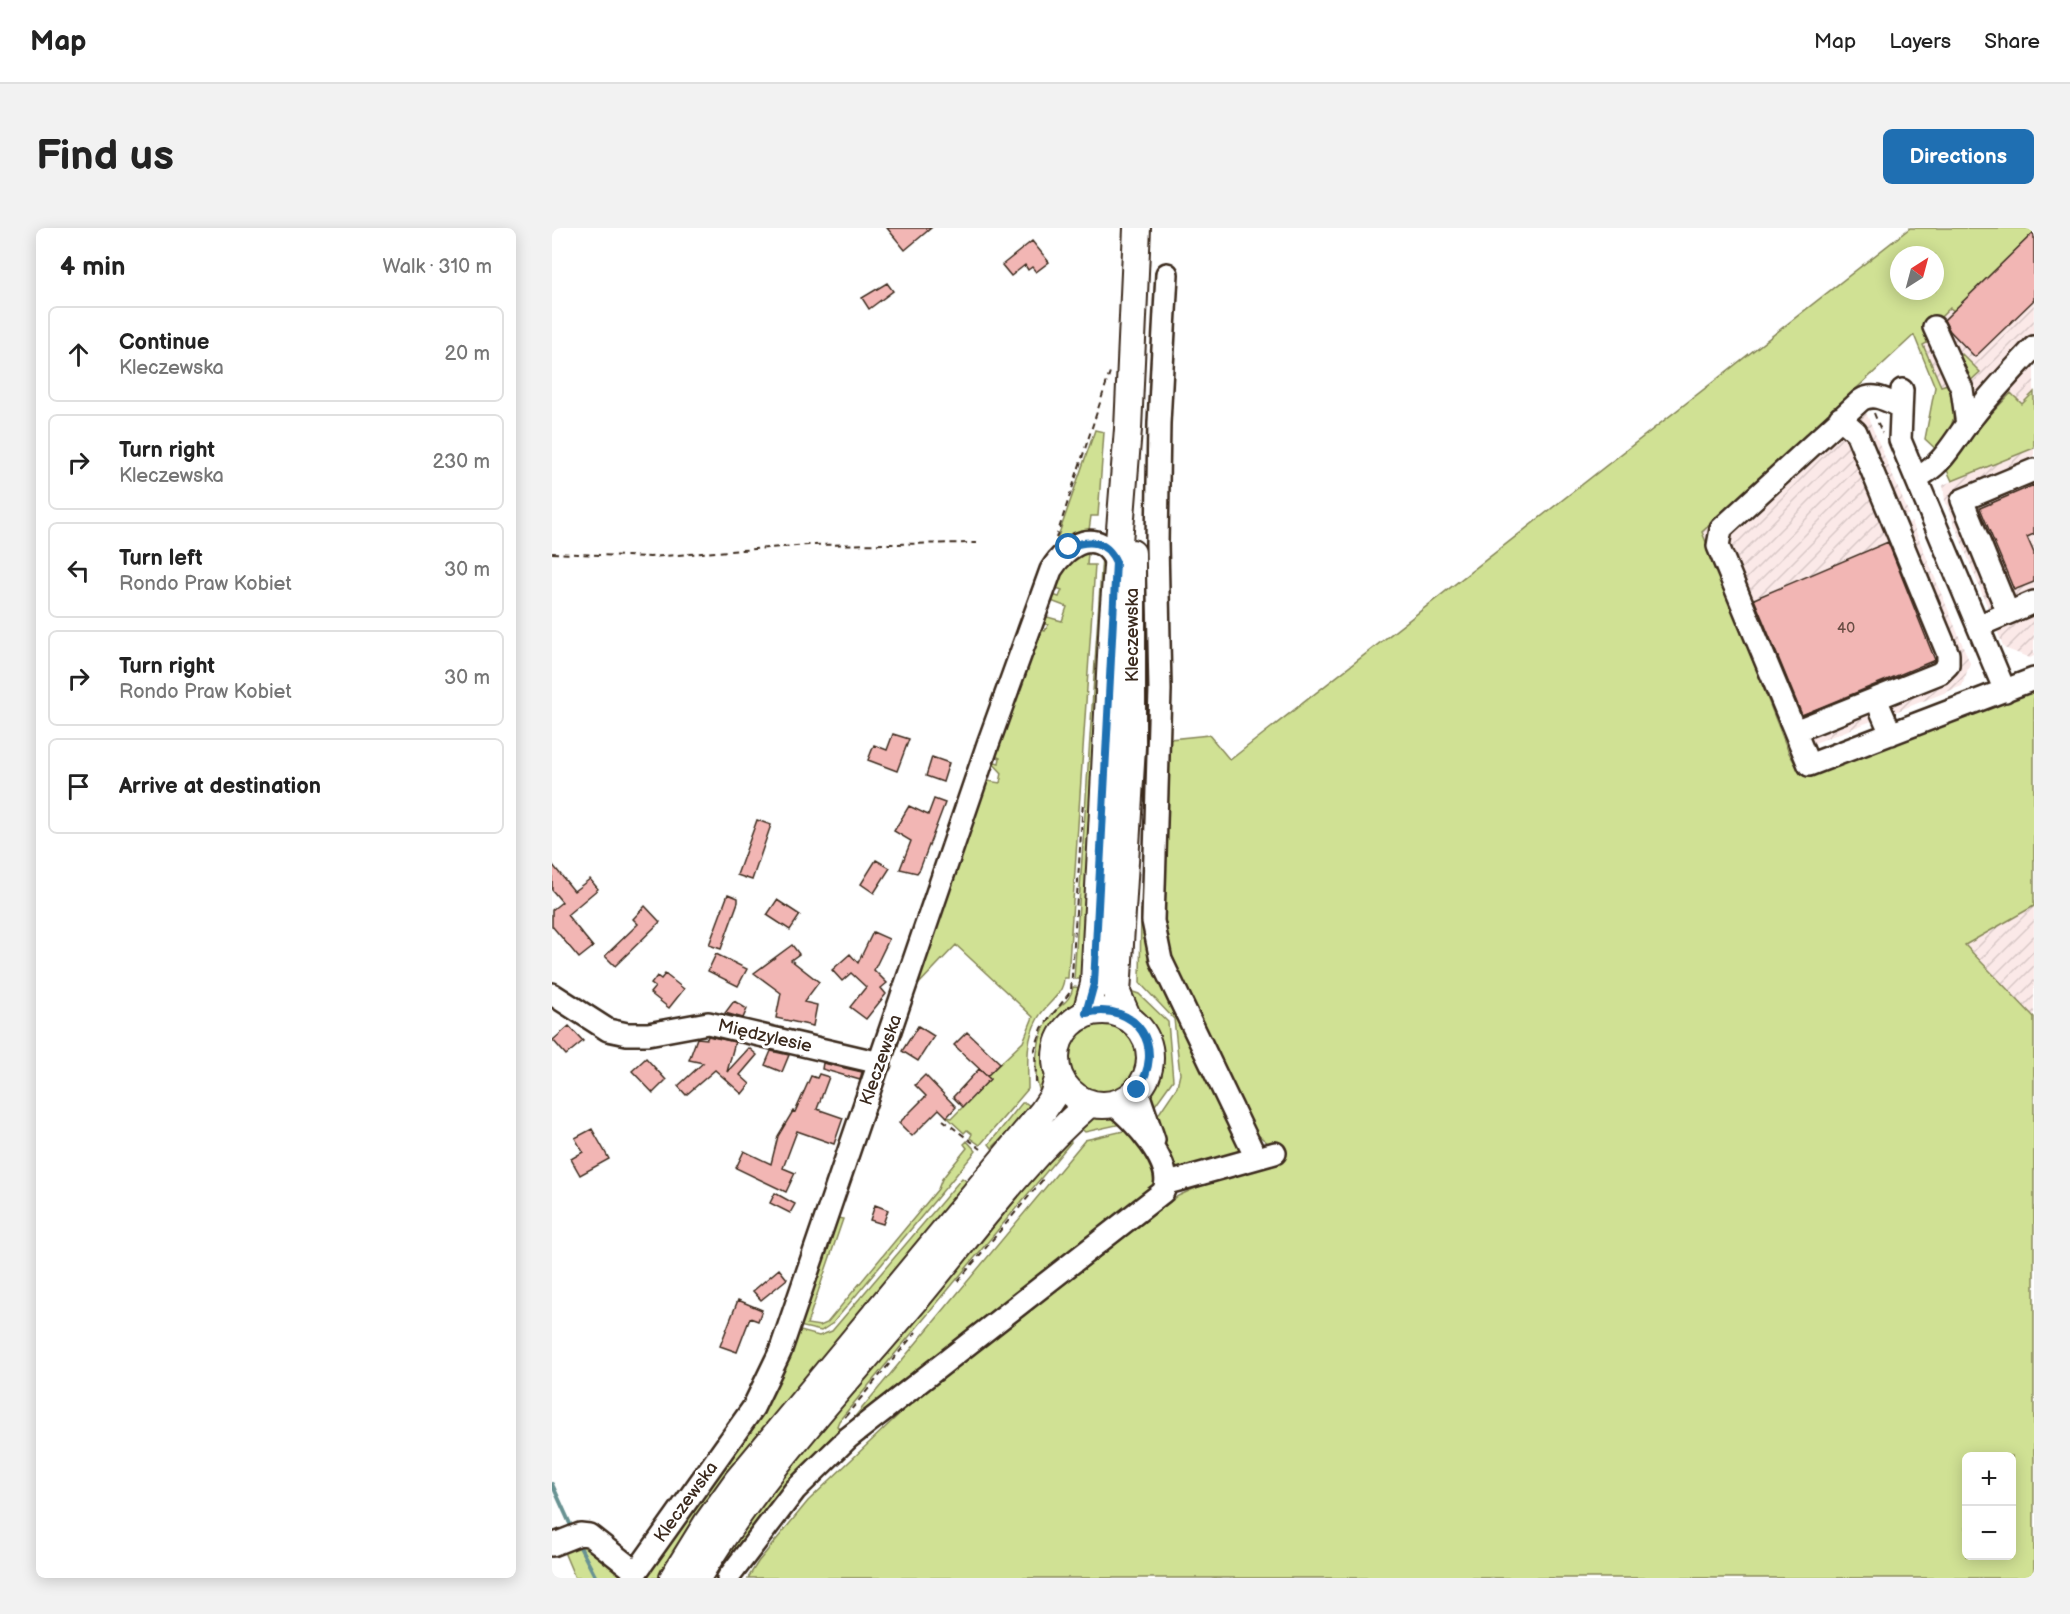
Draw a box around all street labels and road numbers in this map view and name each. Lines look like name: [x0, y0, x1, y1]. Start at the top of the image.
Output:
street label: Kleczewska: [1122, 588, 1143, 682]
street label: Kleczewska: [856, 1012, 906, 1108]
street label: Międzylesie: [716, 1015, 814, 1057]
street label: Kleczewska: [650, 1458, 722, 1546]

